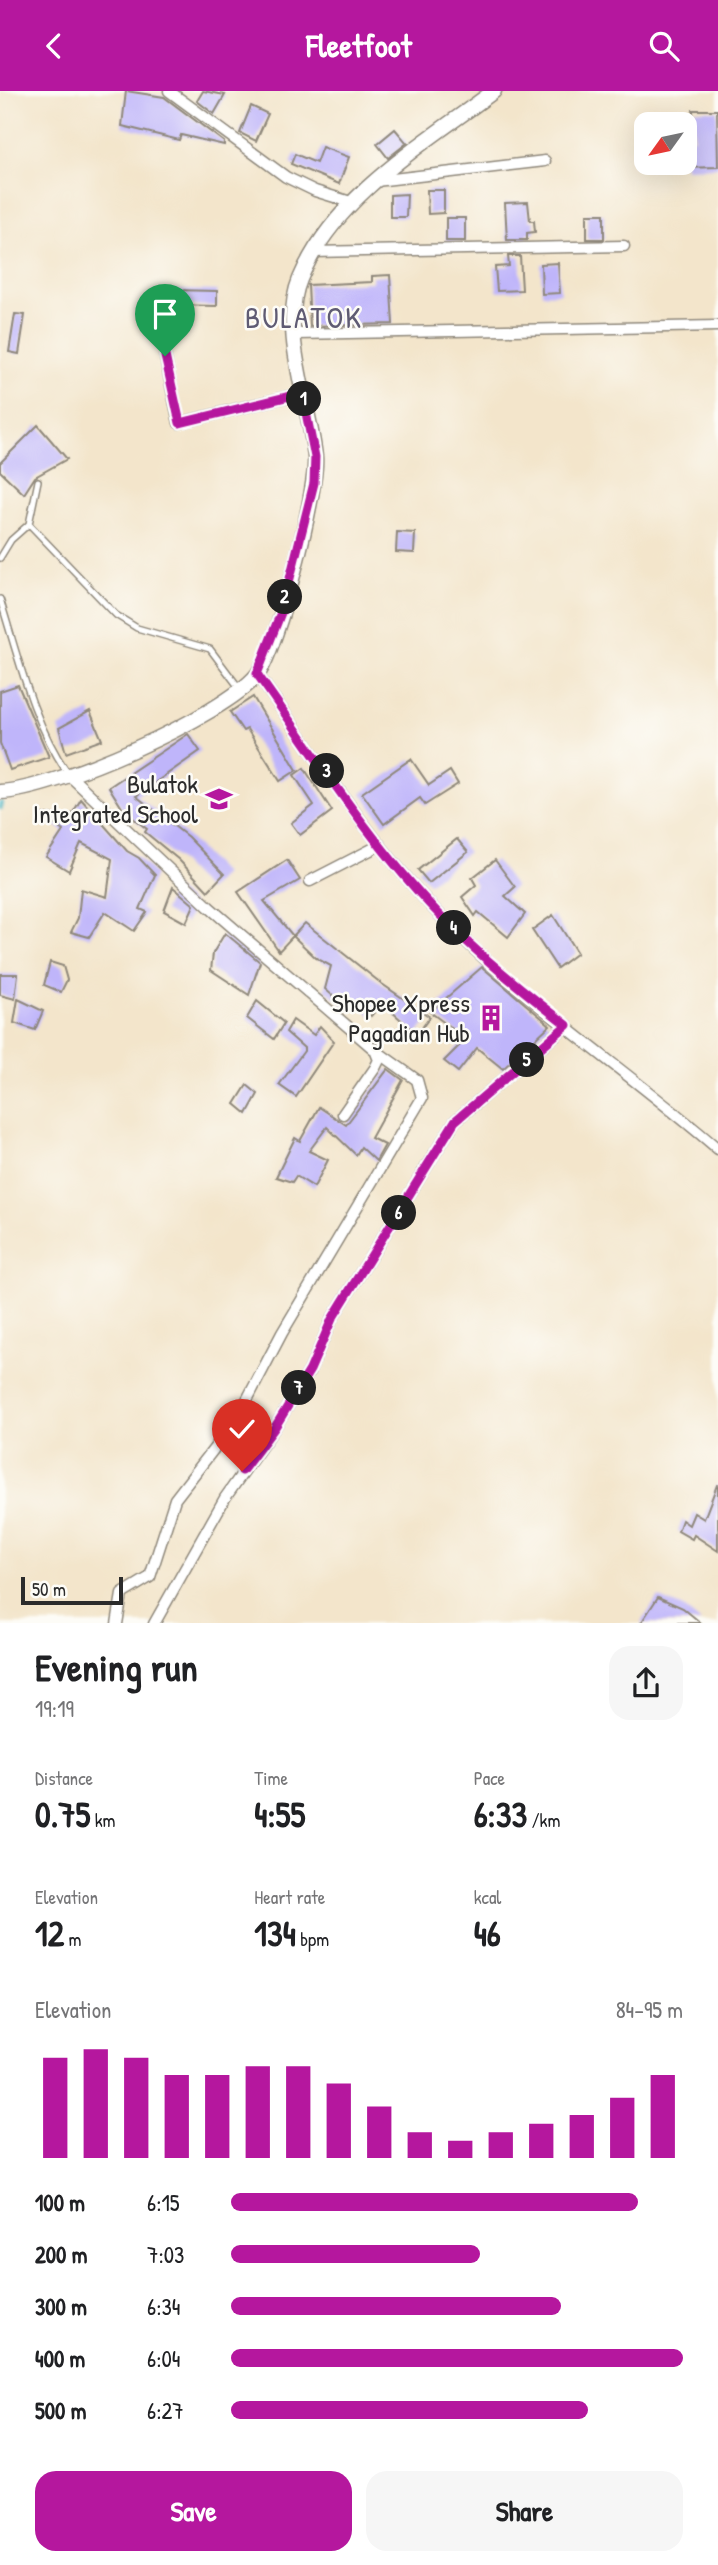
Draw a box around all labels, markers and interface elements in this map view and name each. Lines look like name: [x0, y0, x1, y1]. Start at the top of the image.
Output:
text: Fleetfoot: [306, 24, 412, 67]
icon: back: [35, 27, 73, 65]
icon: search: [645, 27, 683, 65]
north arrow: [634, 112, 696, 175]
map controls: [634, 112, 697, 175]
pin: [135, 284, 195, 356]
icon: arrive: [146, 295, 184, 333]
district label: BULATOK: [245, 297, 363, 337]
pin: 1: [286, 381, 322, 417]
text: 1: [300, 385, 307, 411]
pin: 2: [268, 580, 302, 615]
text: 2: [280, 583, 289, 609]
pin: 3: [310, 753, 344, 789]
text: 3: [322, 757, 331, 783]
place label: Bulatok Integrated School: [33, 766, 198, 831]
school or university icon: Bulatok Integrated School: [204, 784, 234, 814]
pin: 4: [436, 911, 472, 945]
text: 4: [450, 914, 457, 940]
place label: Shopee Xpress Pagadian Hub: [332, 985, 470, 1050]
building icon: Shopee Xpress Pagadian Hub: [476, 1003, 506, 1033]
pin: 5: [510, 1042, 544, 1077]
text: 5: [522, 1046, 531, 1072]
pin: 6: [382, 1195, 416, 1231]
text: 6: [395, 1199, 402, 1225]
pin: 7: [282, 1371, 316, 1405]
text: 7: [294, 1374, 303, 1400]
pin: [212, 1399, 272, 1471]
icon: check: [223, 1410, 261, 1448]
scale bar: [21, 1575, 122, 1606]
text: 50 m: [32, 1576, 66, 1602]
text: Evening run: [35, 1641, 198, 1693]
button: share: [609, 1646, 683, 1720]
text: 19:19: [35, 1693, 74, 1724]
text: Distance: [35, 1765, 93, 1791]
text: Time: [254, 1765, 288, 1791]
text: Pace: [474, 1765, 505, 1791]
text: 0.75: [35, 1791, 90, 1838]
text: 4:55: [254, 1791, 305, 1838]
text: 6:33: [474, 1791, 527, 1838]
text: km: [90, 1807, 116, 1833]
text: /km: [527, 1807, 560, 1833]
text: Elevation: [35, 1884, 98, 1910]
text: Heart rate: [254, 1884, 325, 1910]
text: kcal: [474, 1884, 501, 1910]
text: 12: [35, 1910, 64, 1957]
text: 134: [254, 1910, 296, 1957]
text: 46: [474, 1910, 501, 1957]
text: m: [64, 1926, 81, 1952]
text: bpm: [296, 1926, 329, 1952]
text: Elevation: [35, 1994, 111, 2025]
text: 84–95 m: [616, 1994, 683, 2025]
text: 100 m: [35, 2187, 85, 2218]
text: 6:15: [147, 2187, 180, 2218]
text: 200 m: [35, 2239, 87, 2270]
text: 7:03: [147, 2239, 184, 2270]
text: 300 m: [35, 2291, 87, 2322]
text: 6:34: [147, 2291, 180, 2322]
text: 400 m: [35, 2343, 85, 2374]
text: 6:04: [147, 2343, 180, 2374]
text: 500 m: [35, 2395, 86, 2426]
text: 6:27: [147, 2395, 184, 2426]
button: Save: [35, 2471, 352, 2551]
button: Share: [366, 2471, 683, 2551]

